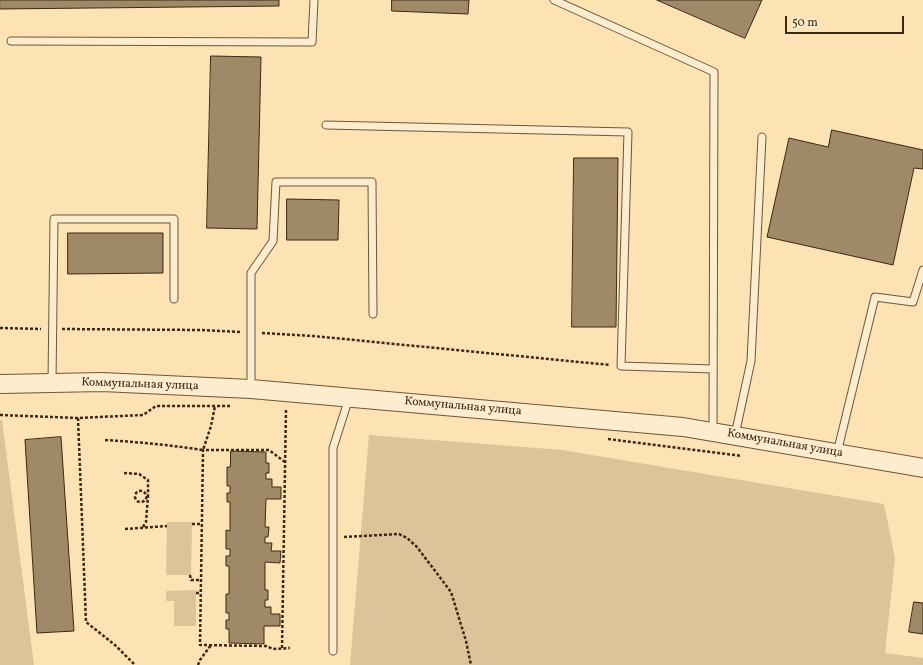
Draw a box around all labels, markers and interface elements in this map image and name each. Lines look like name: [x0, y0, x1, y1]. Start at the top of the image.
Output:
scale bar: [787, 8, 906, 34]
text: 50 m: [792, 15, 818, 31]
street label: Коммунальная улица: [81, 376, 199, 394]
street label: Коммунальная улица: [404, 395, 522, 419]
street label: Коммунальная улица: [726, 427, 844, 461]

